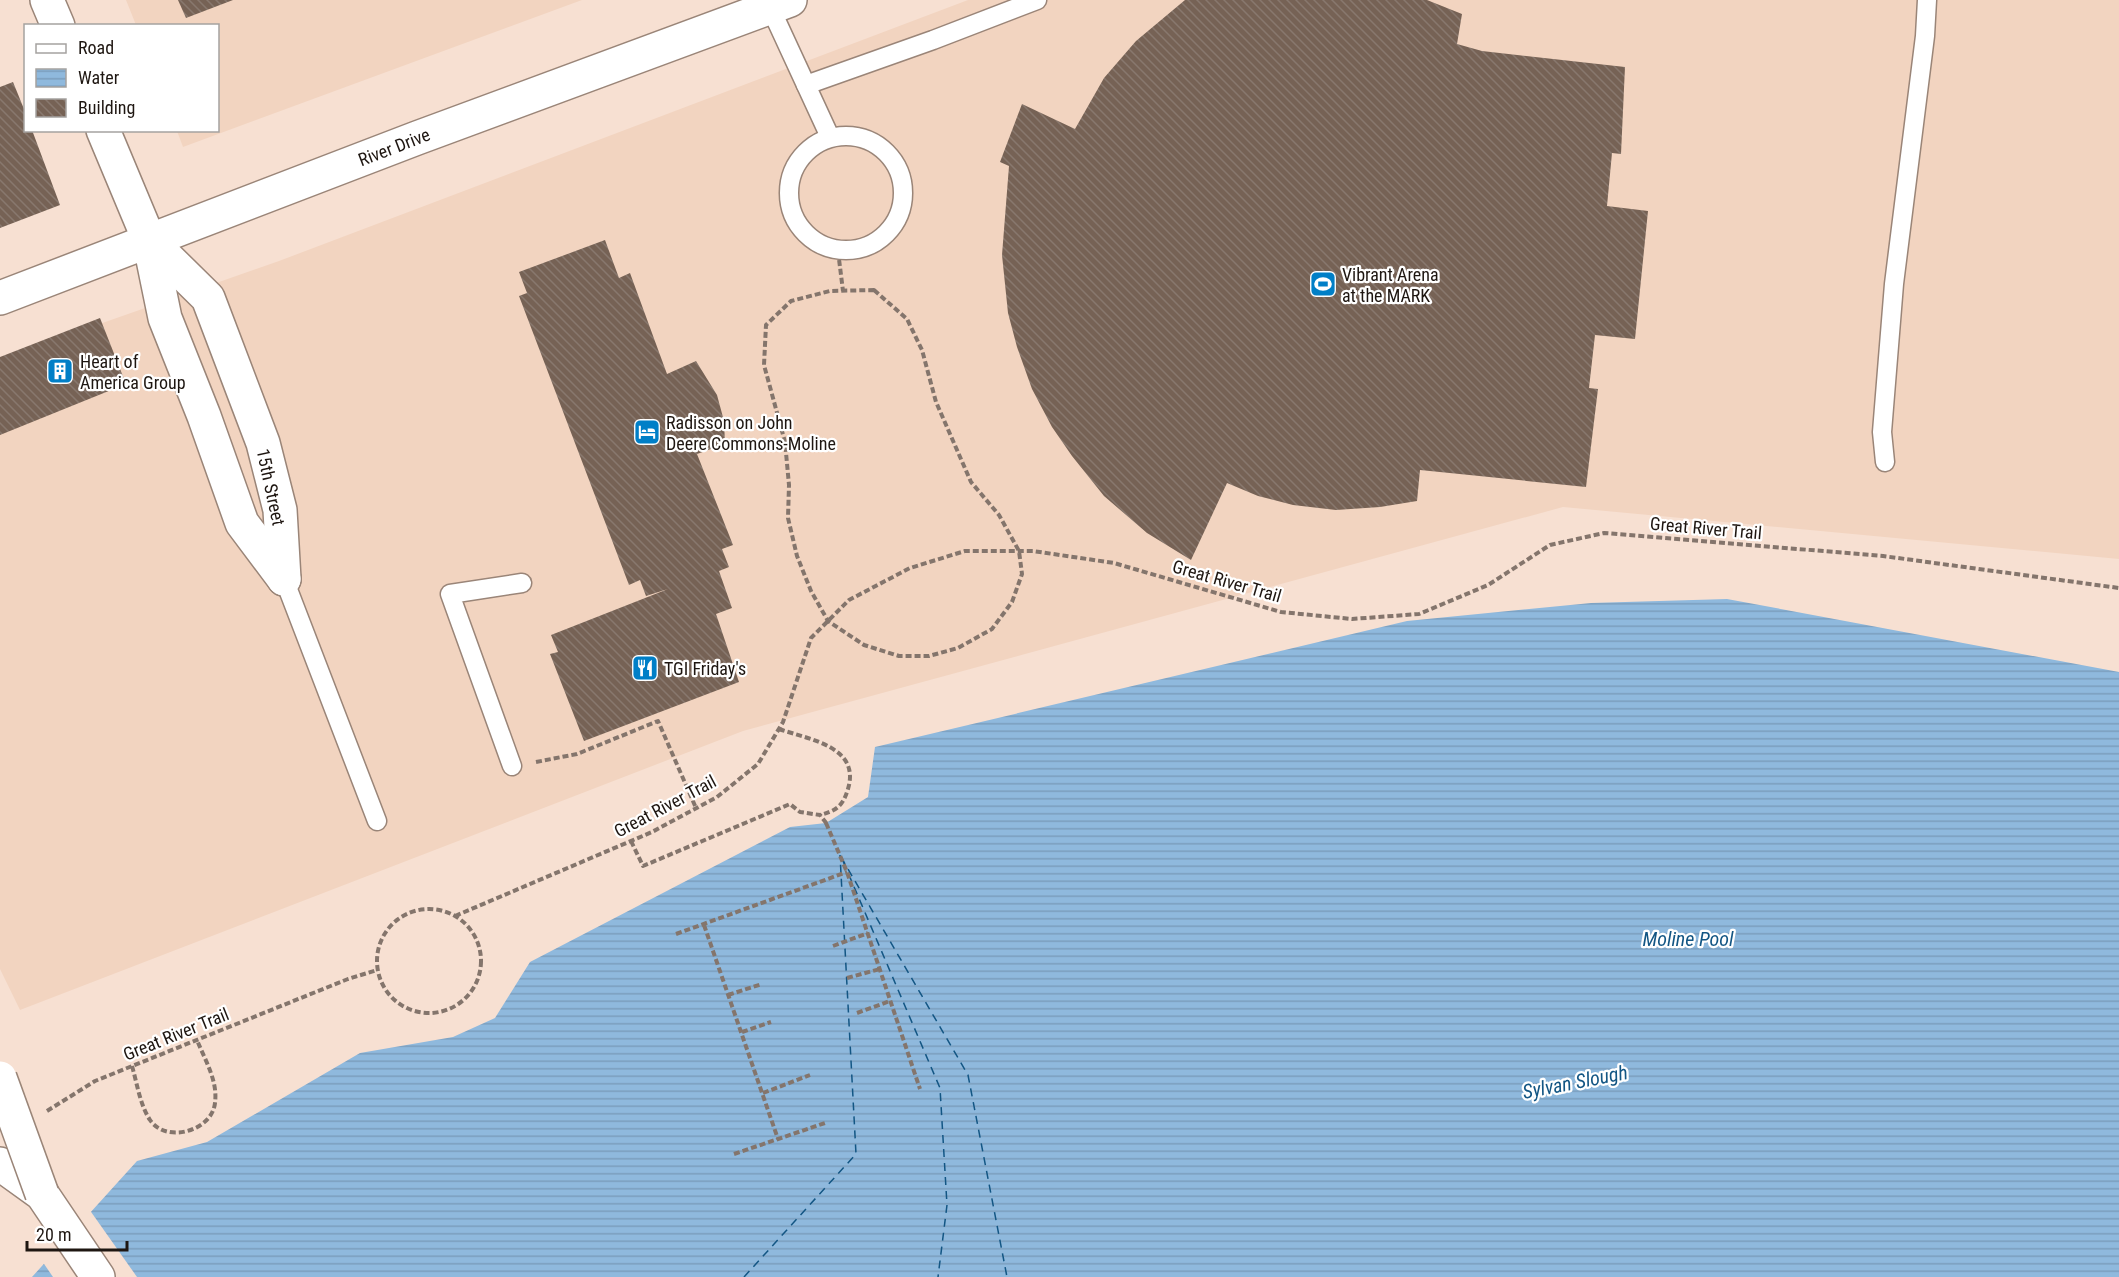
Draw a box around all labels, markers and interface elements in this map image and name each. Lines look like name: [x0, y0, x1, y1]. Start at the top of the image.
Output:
legend: [24, 24, 219, 132]
text: Road: [78, 37, 114, 58]
text: Water: [78, 67, 120, 88]
text: Building: [78, 97, 135, 118]
street label: River Drive: [355, 124, 433, 170]
place label: Vibrant Arena at the MARK: [1342, 264, 1439, 306]
sports icon: Vibrant Arena at the MARK: [1308, 269, 1338, 299]
place label: Heart of America Group: [80, 351, 186, 393]
building icon: Heart of America Group: [45, 356, 75, 386]
place label: Radisson on John Deere Commons-Moline: [666, 412, 836, 454]
hotel icon: Radisson on John Deere Commons-Moline: [632, 417, 662, 447]
street label: 15th Street: [253, 447, 289, 527]
street label: Great River Trail: [1649, 513, 1763, 543]
street label: Great River Trail: [1170, 555, 1284, 607]
restaurant icon: TGI Friday's: [630, 653, 660, 683]
place label: TGI Friday's: [664, 658, 746, 679]
street label: Great River Trail: [611, 770, 719, 842]
water label: Moline Pool: [1643, 927, 1734, 951]
street label: Great River Trail: [120, 1003, 232, 1065]
water label: Sylvan Slough: [1520, 1060, 1630, 1104]
scale bar: [27, 1214, 128, 1252]
text: 20 m: [36, 1224, 71, 1245]

